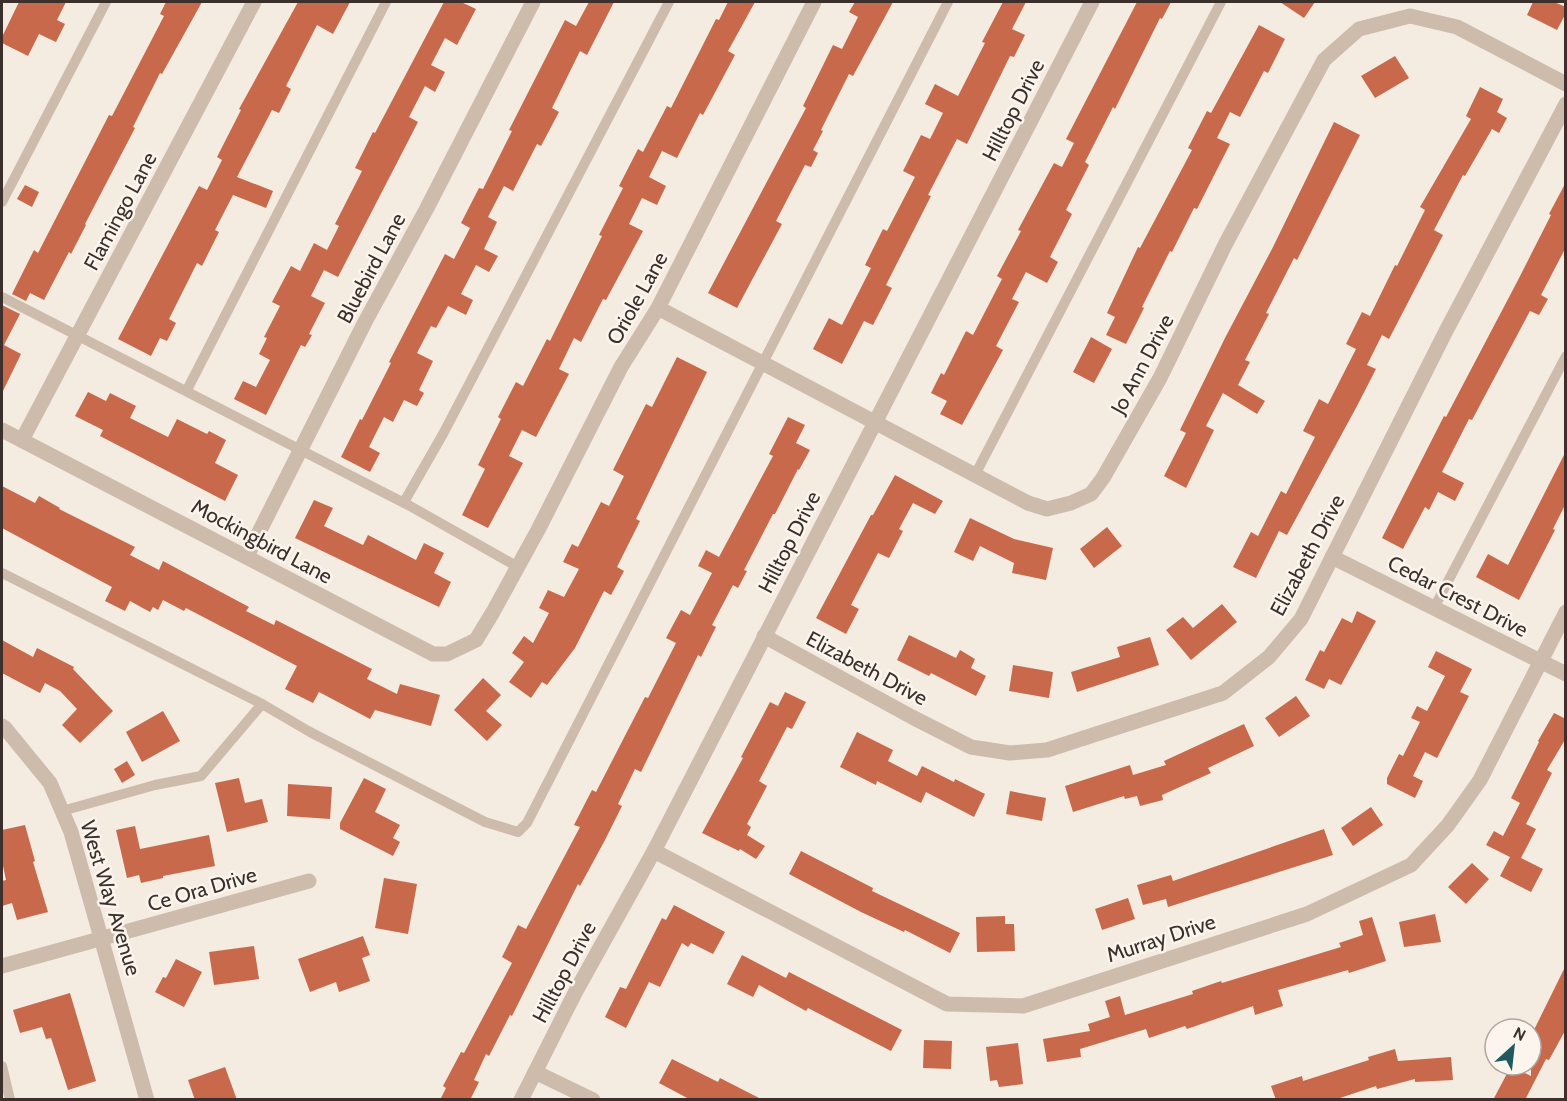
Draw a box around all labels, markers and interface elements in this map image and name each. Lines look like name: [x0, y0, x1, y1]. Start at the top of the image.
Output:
street label: Hilltop Drive: [977, 55, 1049, 165]
street label: Flamingo Lane: [78, 147, 162, 274]
street label: Bluebird Lane: [332, 208, 411, 327]
street label: Oriole Lane: [601, 247, 673, 349]
street label: Jo Ann Drive: [1105, 310, 1179, 419]
street label: Hilltop Drive: [753, 487, 825, 597]
street label: Elizabeth Drive: [1265, 490, 1350, 620]
street label: Mockingbird Lane: [187, 493, 337, 589]
street label: Cedar Crest Drive: [1384, 550, 1532, 642]
street label: Elizabeth Drive: [802, 626, 932, 711]
street label: West Way Avenue: [76, 817, 147, 979]
street label: Ce Ora Drive: [144, 861, 260, 917]
street label: Murray Drive: [1103, 909, 1219, 967]
street label: Hilltop Drive: [527, 917, 601, 1027]
north arrow: [1483, 1017, 1543, 1077]
text: N: [1510, 1023, 1529, 1045]

